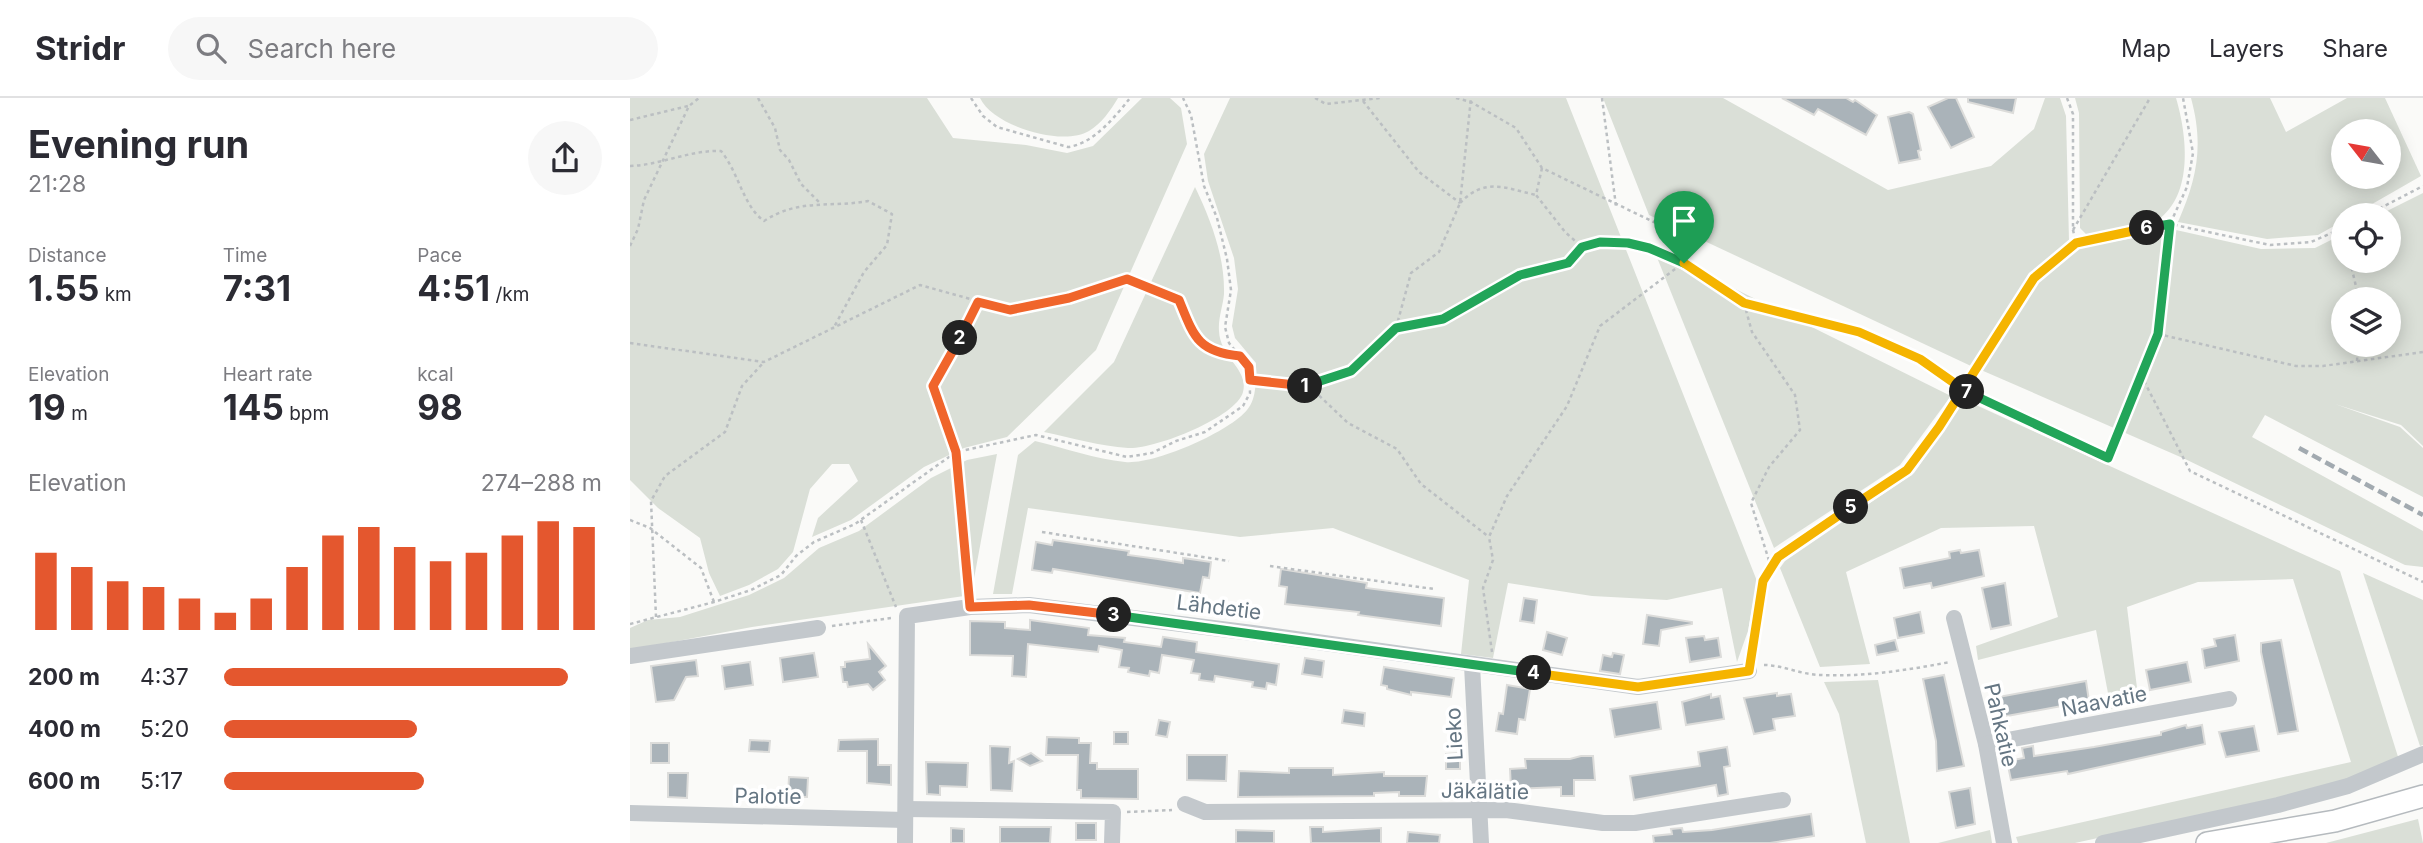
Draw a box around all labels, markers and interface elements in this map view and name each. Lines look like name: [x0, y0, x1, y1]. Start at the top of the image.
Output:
search box: [168, 17, 658, 80]
text: Stridr: [35, 28, 126, 68]
icon: search: [192, 29, 230, 67]
text: Search here: [248, 33, 396, 64]
text: Map: [2121, 34, 2171, 63]
text: Layers: [2209, 34, 2284, 63]
text: Share: [2322, 34, 2388, 63]
north arrow: [2331, 119, 2401, 189]
map controls: [2331, 119, 2401, 357]
text: Evening run: [28, 121, 249, 167]
button: share: [528, 121, 602, 195]
text: 21:28: [28, 170, 86, 198]
pin: [1654, 191, 1714, 263]
icon: arrive: [1665, 202, 1703, 240]
button: locate: [2331, 203, 2401, 273]
pin: 6: [2130, 211, 2164, 246]
text: 6: [2140, 216, 2153, 239]
text: Distance: [28, 244, 106, 267]
text: Time: [223, 244, 267, 267]
text: Pace: [417, 244, 462, 267]
text: 1.55: [28, 267, 99, 309]
text: 7:31: [223, 267, 291, 309]
text: 4:51: [417, 267, 490, 309]
text: km: [99, 283, 132, 306]
text: /km: [490, 283, 529, 306]
button: layers: [2331, 287, 2401, 357]
pin: 2: [942, 320, 978, 356]
text: 2: [954, 326, 965, 349]
text: Elevation: [28, 363, 109, 386]
text: Heart rate: [223, 363, 313, 386]
text: kcal: [417, 363, 454, 386]
pin: 1: [1288, 368, 1322, 404]
text: 1: [1300, 374, 1309, 397]
pin: 7: [1950, 374, 1984, 410]
text: 7: [1961, 380, 1972, 403]
text: 19: [28, 386, 66, 428]
text: 145: [223, 386, 284, 428]
text: 98: [417, 386, 463, 428]
text: m: [66, 402, 88, 425]
text: bpm: [284, 402, 329, 425]
text: Elevation: [28, 469, 127, 497]
text: 274–288 m: [481, 469, 602, 497]
pin: 5: [1834, 490, 1868, 524]
text: 5: [1844, 495, 1857, 518]
street label: Lähdetie: [1175, 589, 1263, 625]
pin: 3: [1096, 598, 1132, 632]
text: 3: [1107, 603, 1120, 626]
pin: 4: [1516, 656, 1552, 690]
text: 4: [1527, 661, 1540, 684]
text: 200 m: [28, 663, 100, 691]
text: 4:37: [140, 663, 189, 691]
street label: Naavatie: [2059, 680, 2149, 722]
street label: Pahkatie: [1979, 681, 2023, 769]
street label: Lieko: [1440, 707, 1468, 761]
text: 400 m: [28, 715, 101, 743]
text: 5:20: [140, 715, 189, 743]
text: 600 m: [28, 767, 100, 795]
text: 5:17: [140, 767, 183, 795]
street label: Jäkälätie: [1441, 778, 1529, 804]
street label: Palotie: [734, 783, 802, 809]

